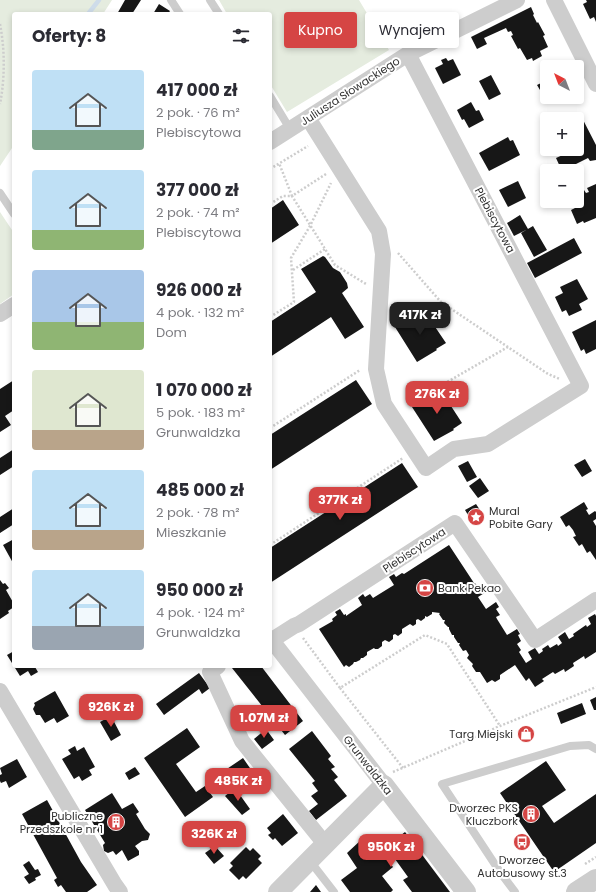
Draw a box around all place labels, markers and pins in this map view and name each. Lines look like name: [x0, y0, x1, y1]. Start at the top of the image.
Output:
pin: 417K zł: [383, 302, 457, 336]
pin: 276K zł: [400, 381, 474, 415]
pin: 377K zł: [303, 487, 377, 521]
place label: Mural Pobite Gary: [489, 503, 553, 532]
place icon: Mural Pobite Gary: [466, 507, 486, 527]
bank icon: Bank Pekao: [415, 578, 435, 598]
place label: Bank Pekao: [438, 580, 501, 596]
pin: 926K zł: [74, 694, 148, 728]
pin: 1.07M zł: [223, 705, 305, 739]
shop icon: Targ Miejski: [516, 724, 536, 744]
place label: Targ Miejski: [449, 726, 513, 742]
pin: 485K zł: [201, 768, 275, 802]
place label: Dworzec PKS Kluczbork: [449, 800, 518, 829]
building icon: Dworzec PKS Kluczbork: [521, 804, 541, 824]
place label: Publiczne Przedszkole nr 1: [20, 808, 103, 837]
building icon: Publiczne Przedszkole nr 1: [106, 812, 126, 832]
pin: 326K zł: [177, 821, 251, 855]
bus stop icon: Dworzec Autobusowy st.3: [512, 832, 532, 852]
pin: 950K zł: [354, 834, 428, 868]
place label: Dworzec Autobusowy st.3: [477, 852, 567, 881]

